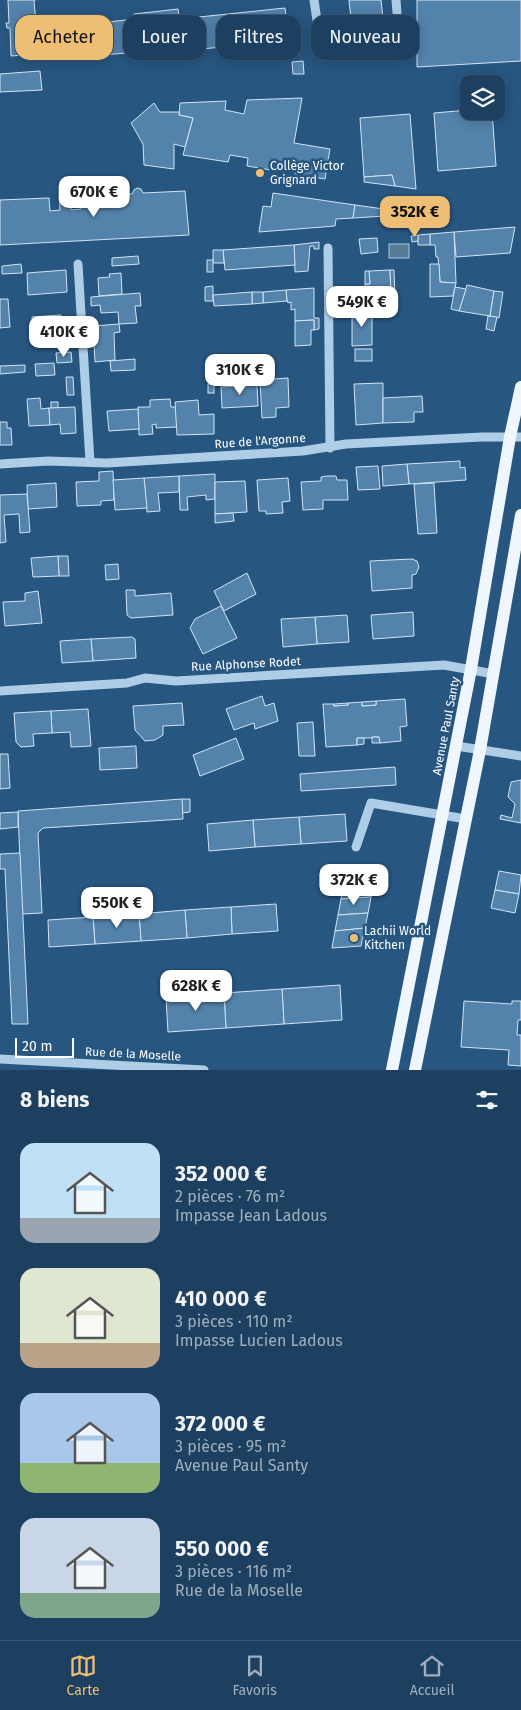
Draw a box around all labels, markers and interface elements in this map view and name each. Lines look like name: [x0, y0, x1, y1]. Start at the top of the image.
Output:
chip: Acheter: [15, 15, 113, 60]
chip: Louer: [123, 15, 206, 60]
chip: Filtres: [216, 15, 301, 60]
chip: Nouveau: [311, 15, 419, 60]
map controls: [460, 75, 505, 120]
button: layers: [460, 75, 505, 120]
place label: Collège Victor Grignard: [270, 159, 345, 187]
marker: Collège Victor Grignard: [254, 167, 266, 179]
pin: 670K €: [53, 176, 135, 218]
text: 670K €: [70, 182, 118, 201]
pin: 352K €: [374, 196, 456, 238]
text: 352K €: [391, 202, 439, 221]
pin: 549K €: [321, 286, 403, 328]
text: 549K €: [337, 292, 387, 311]
pin: 410K €: [23, 316, 105, 358]
text: 410K €: [40, 322, 88, 341]
pin: 310K €: [199, 354, 281, 396]
text: 310K €: [216, 360, 264, 379]
street label: Rue de l'Argonne: [214, 431, 306, 451]
street label: Rue Alphonse Rodet: [191, 654, 302, 674]
street label: Avenue Paul Santy: [430, 676, 462, 776]
pin: 372K €: [313, 864, 395, 906]
text: 372K €: [330, 870, 378, 889]
pin: 550K €: [76, 886, 158, 929]
text: 550K €: [92, 893, 142, 912]
place label: Lachii World Kitchen: [364, 924, 431, 952]
marker: Lachii World Kitchen: [348, 932, 360, 944]
pin: 628K €: [155, 970, 237, 1012]
text: 628K €: [171, 976, 221, 995]
scale bar: [15, 1035, 74, 1058]
text: 20 m: [22, 1038, 52, 1055]
street label: Rue de la Moselle: [85, 1044, 181, 1064]
icon: filters: [473, 1086, 501, 1114]
text: 8 biens: [20, 1087, 90, 1113]
text: 352 000 €: [175, 1161, 267, 1187]
icon: home: [60, 1163, 120, 1223]
text: 2 pièces · 76 m²: [175, 1187, 285, 1206]
text: Impasse Jean Ladous: [175, 1206, 327, 1225]
text: 410 000 €: [175, 1286, 267, 1312]
icon: home: [60, 1288, 120, 1348]
text: 3 pièces · 110 m²: [175, 1312, 293, 1331]
text: Impasse Lucien Ladous: [175, 1331, 343, 1350]
text: 372 000 €: [175, 1411, 266, 1437]
icon: home: [60, 1413, 120, 1473]
text: 3 pièces · 95 m²: [175, 1437, 287, 1456]
text: Avenue Paul Santy: [175, 1456, 308, 1475]
text: 550 000 €: [175, 1536, 269, 1562]
icon: home: [60, 1538, 120, 1598]
text: 3 pièces · 116 m²: [175, 1562, 292, 1581]
text: Rue de la Moselle: [175, 1581, 303, 1600]
tab: Carte: [66, 1652, 100, 1699]
tab: Favoris: [233, 1652, 277, 1699]
tab: Accueil: [410, 1652, 455, 1699]

